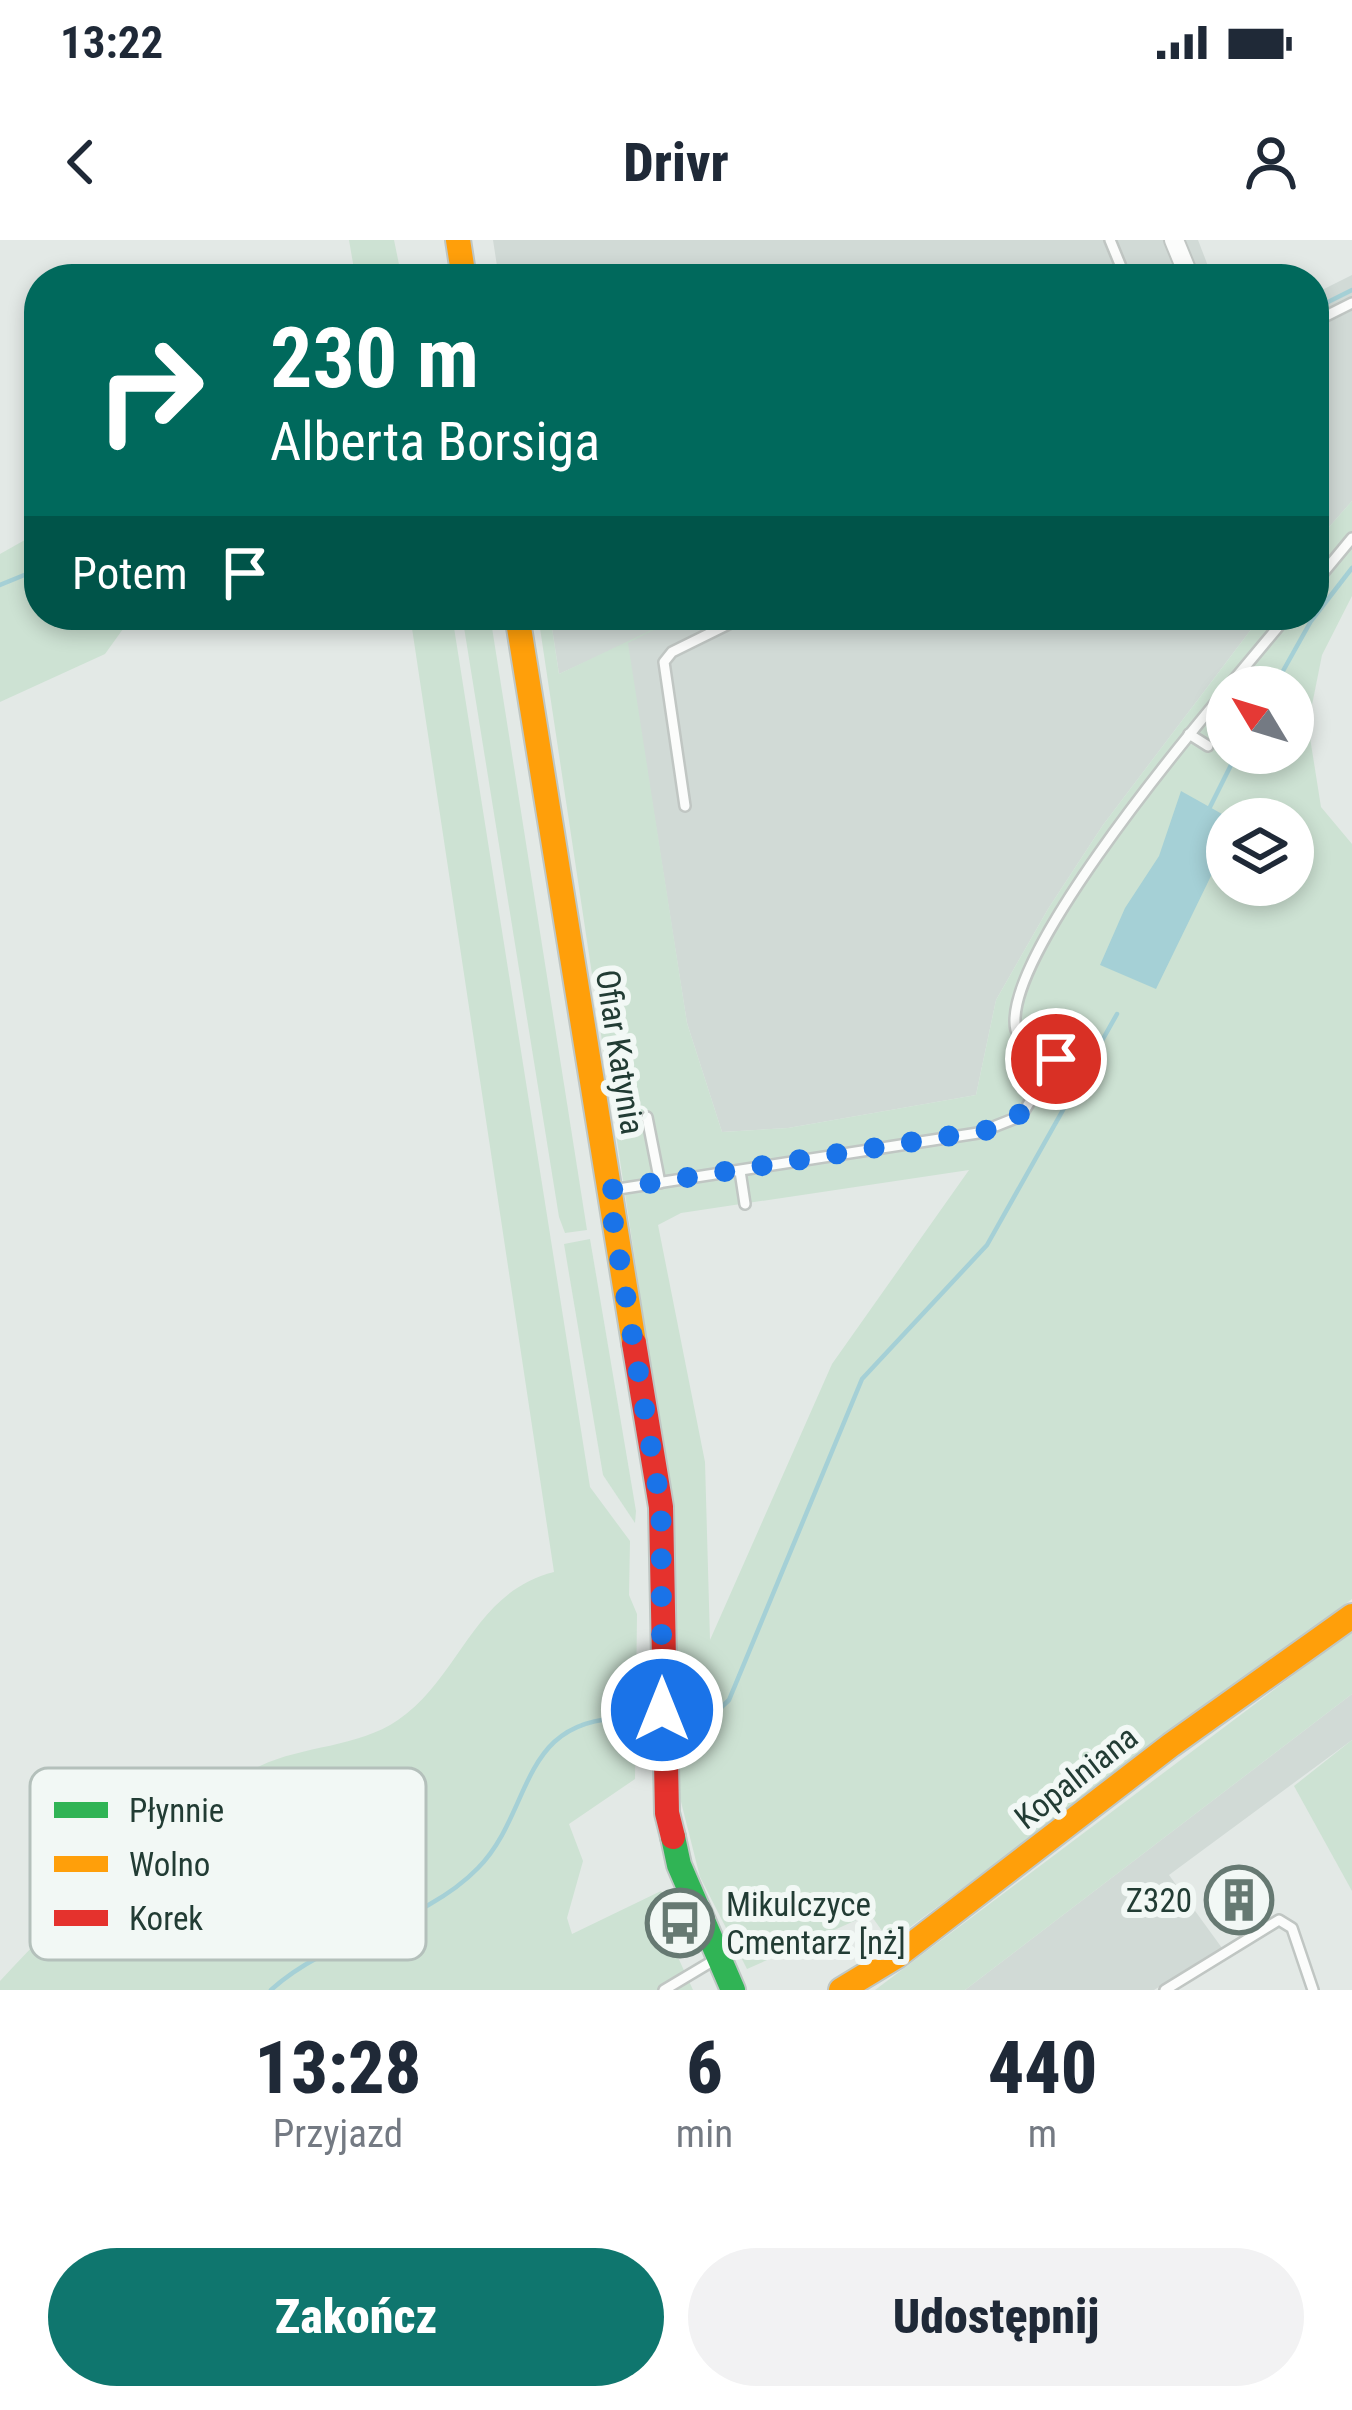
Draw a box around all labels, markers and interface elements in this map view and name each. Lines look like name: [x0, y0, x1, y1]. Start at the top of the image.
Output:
text: 13:22: [60, 16, 163, 69]
icon: back: [48, 129, 114, 195]
icon: person: [1238, 129, 1304, 195]
text: Drivr: [623, 131, 729, 194]
text: 230 m: [270, 309, 479, 408]
icon: right: [72, 312, 228, 468]
text: Alberta Borsiga: [270, 410, 600, 473]
icon: arrive: [212, 540, 278, 606]
text: Potem: [72, 547, 188, 600]
north arrow: [1206, 666, 1314, 774]
map controls: [1206, 666, 1314, 906]
button: layers: [1206, 798, 1314, 906]
street label: Ofiar Katynia: [588, 967, 652, 1137]
pin: [1005, 1008, 1107, 1110]
icon: arrive: [1023, 1026, 1089, 1092]
position arrow: [599, 1647, 725, 1773]
street label: Kopalniana: [1007, 1717, 1145, 1837]
legend: [30, 1768, 426, 1960]
text: Płynnie: [129, 1791, 224, 1830]
text: Wolno: [129, 1845, 210, 1884]
building icon: Z320: [1204, 1865, 1274, 1935]
place label: Z320: [1126, 1881, 1192, 1920]
place label: Mikulczyce Cmentarz [nż]: [726, 1885, 906, 1962]
bus stop icon: Mikulczyce Cmentarz [nż]: [645, 1888, 715, 1958]
text: Korek: [129, 1899, 203, 1938]
text: 13:28: [255, 2026, 421, 2111]
text: 6: [686, 2026, 723, 2111]
text: 440: [988, 2026, 1097, 2111]
text: Przyjazd: [273, 2111, 403, 2157]
text: min: [676, 2111, 733, 2157]
text: m: [1028, 2111, 1057, 2157]
button: Zakończ: [48, 2248, 664, 2386]
button: Udostępnij: [688, 2248, 1304, 2386]

